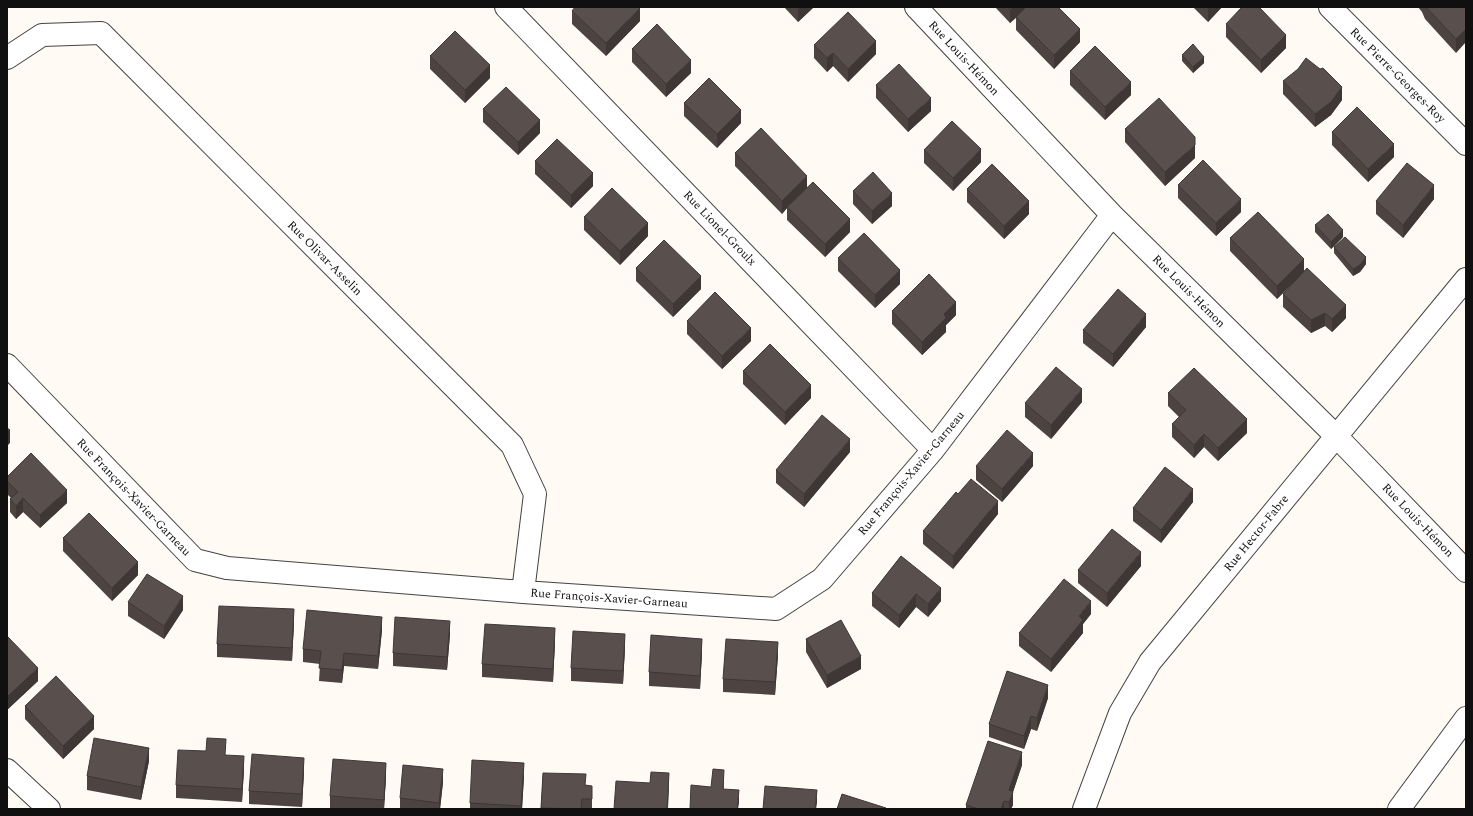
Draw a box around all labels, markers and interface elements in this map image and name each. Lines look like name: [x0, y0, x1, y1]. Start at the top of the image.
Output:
street label: Rue Louis-Hémon: [924, 16, 1004, 100]
street label: Rue Pierre-Georges-Roy: [1345, 23, 1451, 129]
street label: Rue Lionel-Groulx: [678, 186, 761, 271]
street label: Rue Olivar-Asselin: [283, 216, 367, 300]
street label: Rue Louis-Hémon: [1148, 250, 1230, 332]
street label: Rue François-Xavier-Garneau: [853, 407, 970, 540]
street label: Rue François-Xavier-Garneau: [72, 434, 195, 561]
street label: Rue Louis-Hémon: [1377, 479, 1458, 562]
street label: Rue Hector-Fabre: [1219, 490, 1294, 576]
street label: Rue François-Xavier-Garneau: [530, 584, 689, 613]

